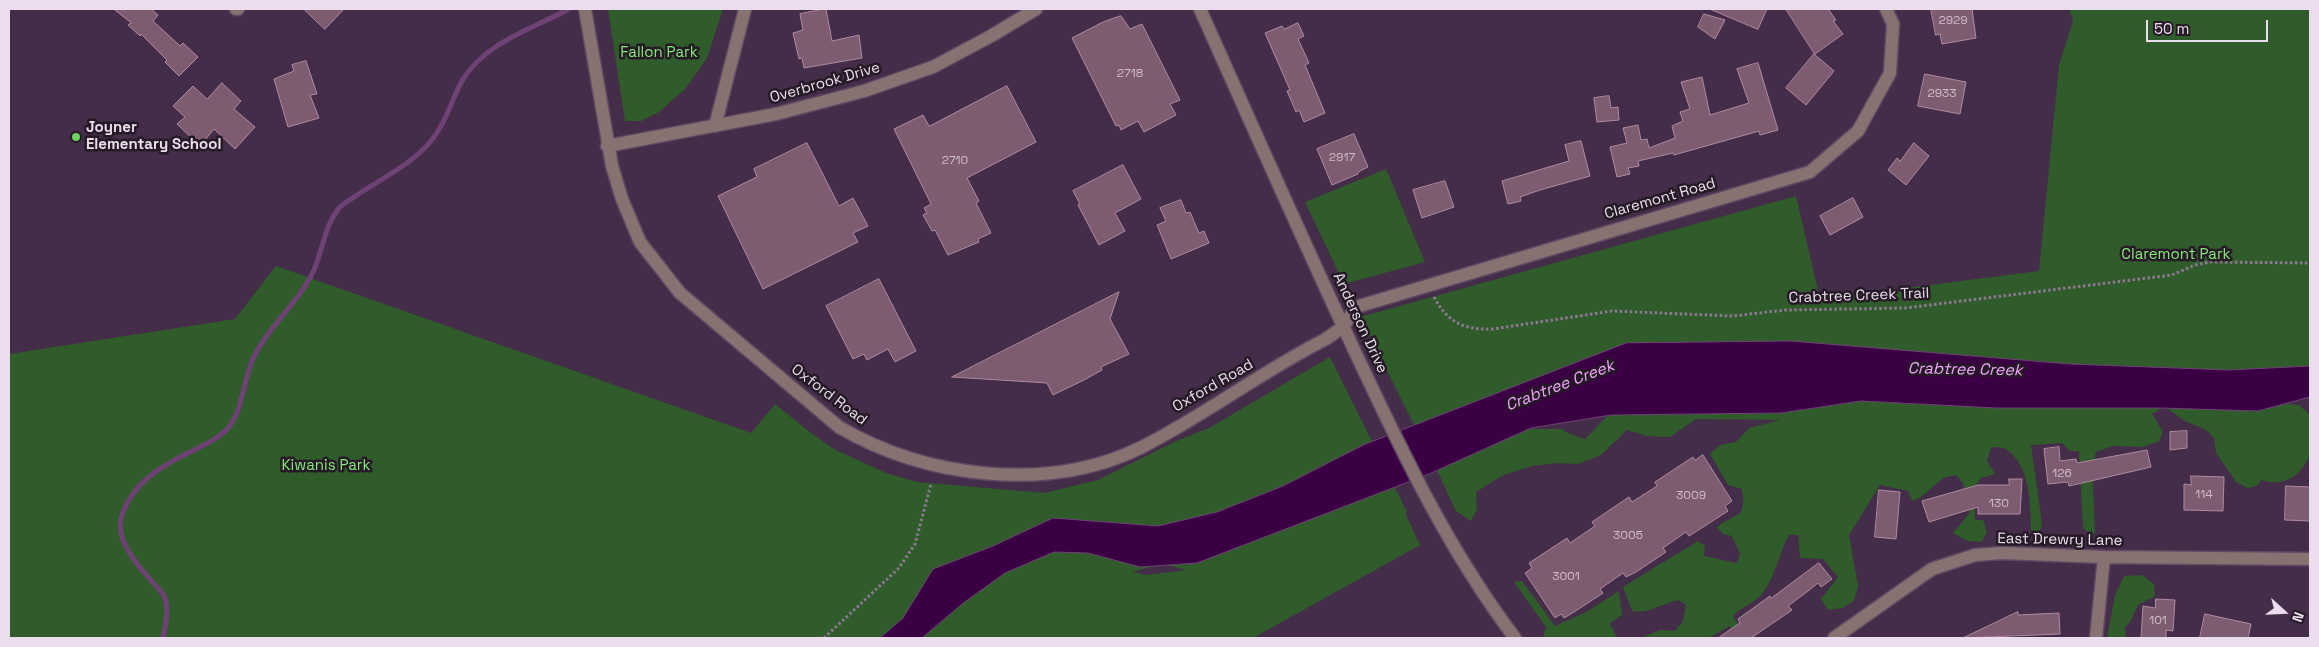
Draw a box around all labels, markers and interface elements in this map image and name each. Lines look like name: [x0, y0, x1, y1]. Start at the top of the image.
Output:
scale bar: [2149, 10, 2272, 42]
house number: 2929: [1938, 14, 1968, 28]
text: 50 m: [2154, 19, 2189, 38]
park label: Fallon Park: [620, 44, 698, 62]
street label: Overbrook Drive: [768, 59, 882, 107]
house number: 2718: [1117, 67, 1143, 81]
house number: 2933: [1927, 87, 1957, 101]
place label: Joyner Elementary School: [86, 119, 221, 154]
marker: Joyner Elementary School: [70, 131, 82, 143]
house number: 2917: [1329, 151, 1355, 165]
house number: 2710: [942, 154, 968, 168]
street label: Claremont Road: [1602, 175, 1718, 223]
park label: Claremont Park: [2121, 246, 2231, 264]
street label: Anderson Drive: [1329, 270, 1391, 376]
street label: Crabtree Creek Trail: [1788, 285, 1930, 307]
street label: Oxford Road: [1169, 356, 1257, 416]
water label: Crabtree Creek: [1503, 356, 1617, 416]
water label: Crabtree Creek: [1907, 359, 2023, 381]
street label: Oxford Road: [788, 361, 870, 429]
park label: Kiwanis Park: [281, 457, 371, 475]
house number: 126: [2052, 467, 2072, 481]
house number: 114: [2195, 488, 2213, 502]
house number: 3009: [1676, 489, 1706, 503]
house number: 130: [1989, 497, 2009, 511]
house number: 3005: [1613, 529, 1643, 543]
street label: East Drewry Lane: [1997, 530, 2123, 550]
house number: 3001: [1552, 570, 1580, 584]
north arrow: [2259, 587, 2309, 637]
text: N: [2288, 610, 2308, 625]
house number: 101: [2149, 614, 2167, 628]

